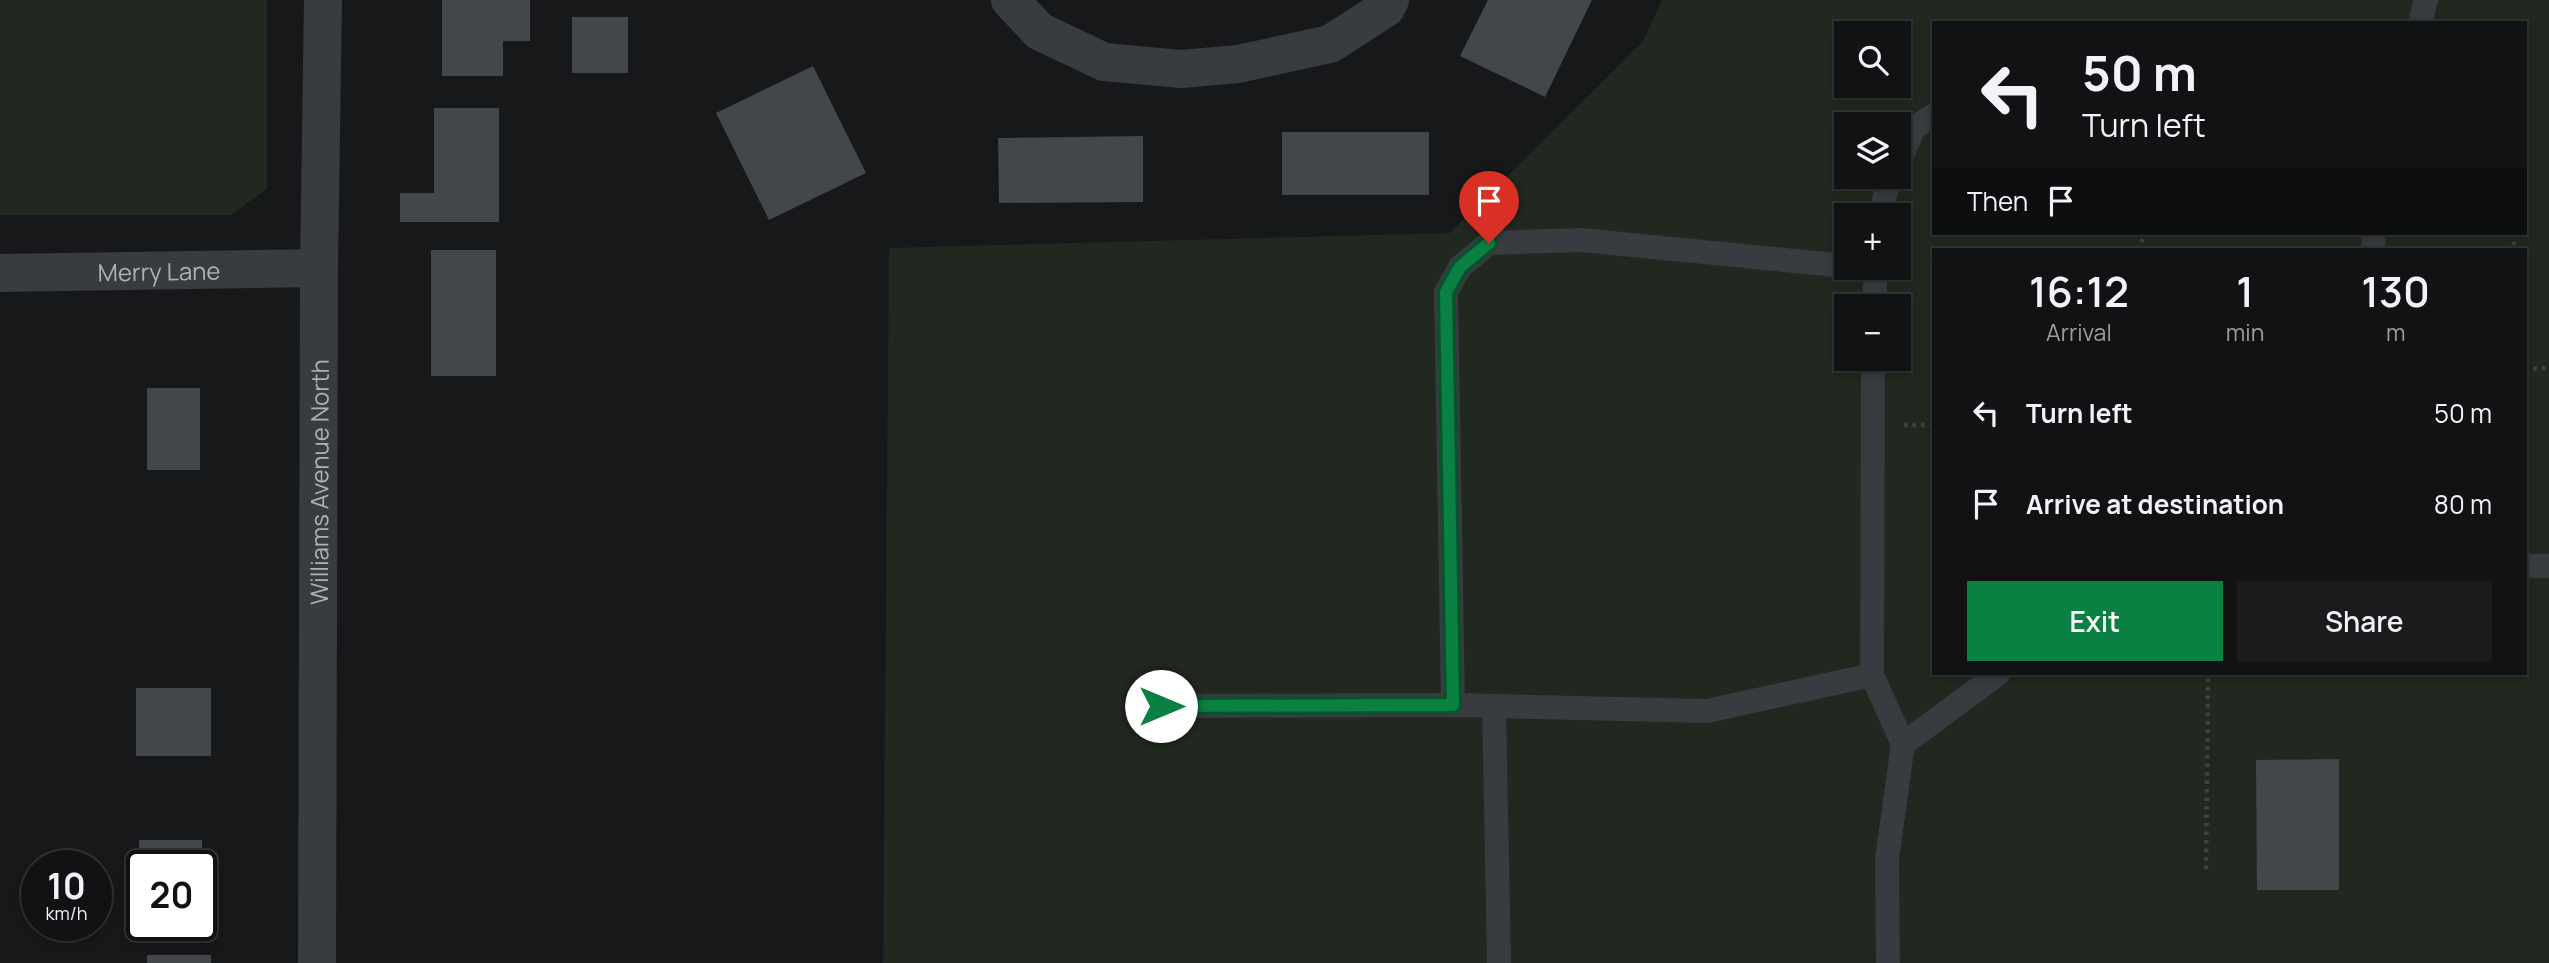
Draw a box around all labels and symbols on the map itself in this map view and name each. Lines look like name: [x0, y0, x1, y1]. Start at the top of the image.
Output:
pin: [1459, 171, 1519, 243]
street label: Merry Lane: [97, 253, 221, 288]
street label: Williams Avenue North: [302, 359, 335, 605]
position arrow: [1124, 669, 1198, 743]
speed limit sign: 20: [126, 850, 217, 941]

